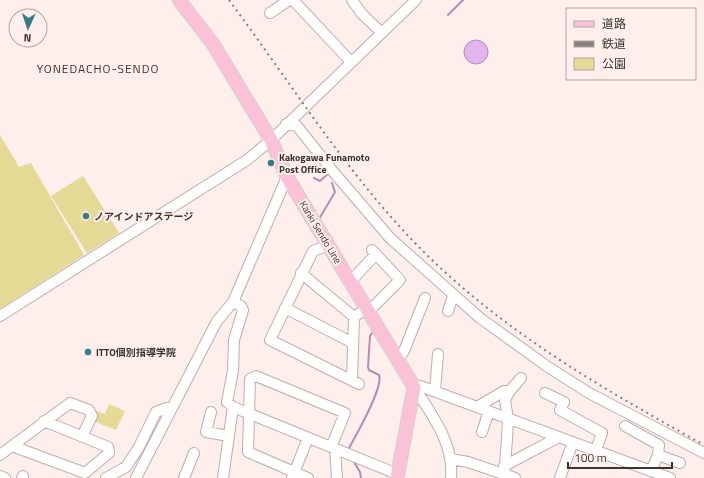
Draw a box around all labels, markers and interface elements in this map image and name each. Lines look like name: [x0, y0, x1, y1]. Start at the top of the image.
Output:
north arrow: [8, 8, 48, 48]
legend: [566, 8, 696, 80]
text: 道路: [602, 14, 626, 33]
text: N: [23, 30, 32, 46]
text: 鉄道: [602, 34, 626, 53]
text: 公園: [602, 54, 626, 73]
district label: YONEDACHO-SENDO: [37, 59, 159, 78]
place label: Kakogawa Funamoto Post Office: [279, 150, 370, 177]
marker: Kakogawa Funamoto Post Office: [266, 158, 276, 168]
street label: Kanki Sendo Line: [296, 198, 345, 267]
place label: ノアインドアステージ: [94, 209, 193, 224]
marker: ノアインドアステージ: [81, 211, 91, 221]
place label: ITTO個別指導学院: [96, 345, 176, 360]
marker: ITTO個別指導学院: [83, 347, 93, 357]
scale bar: [568, 444, 672, 470]
text: 100 m: [574, 448, 607, 467]

